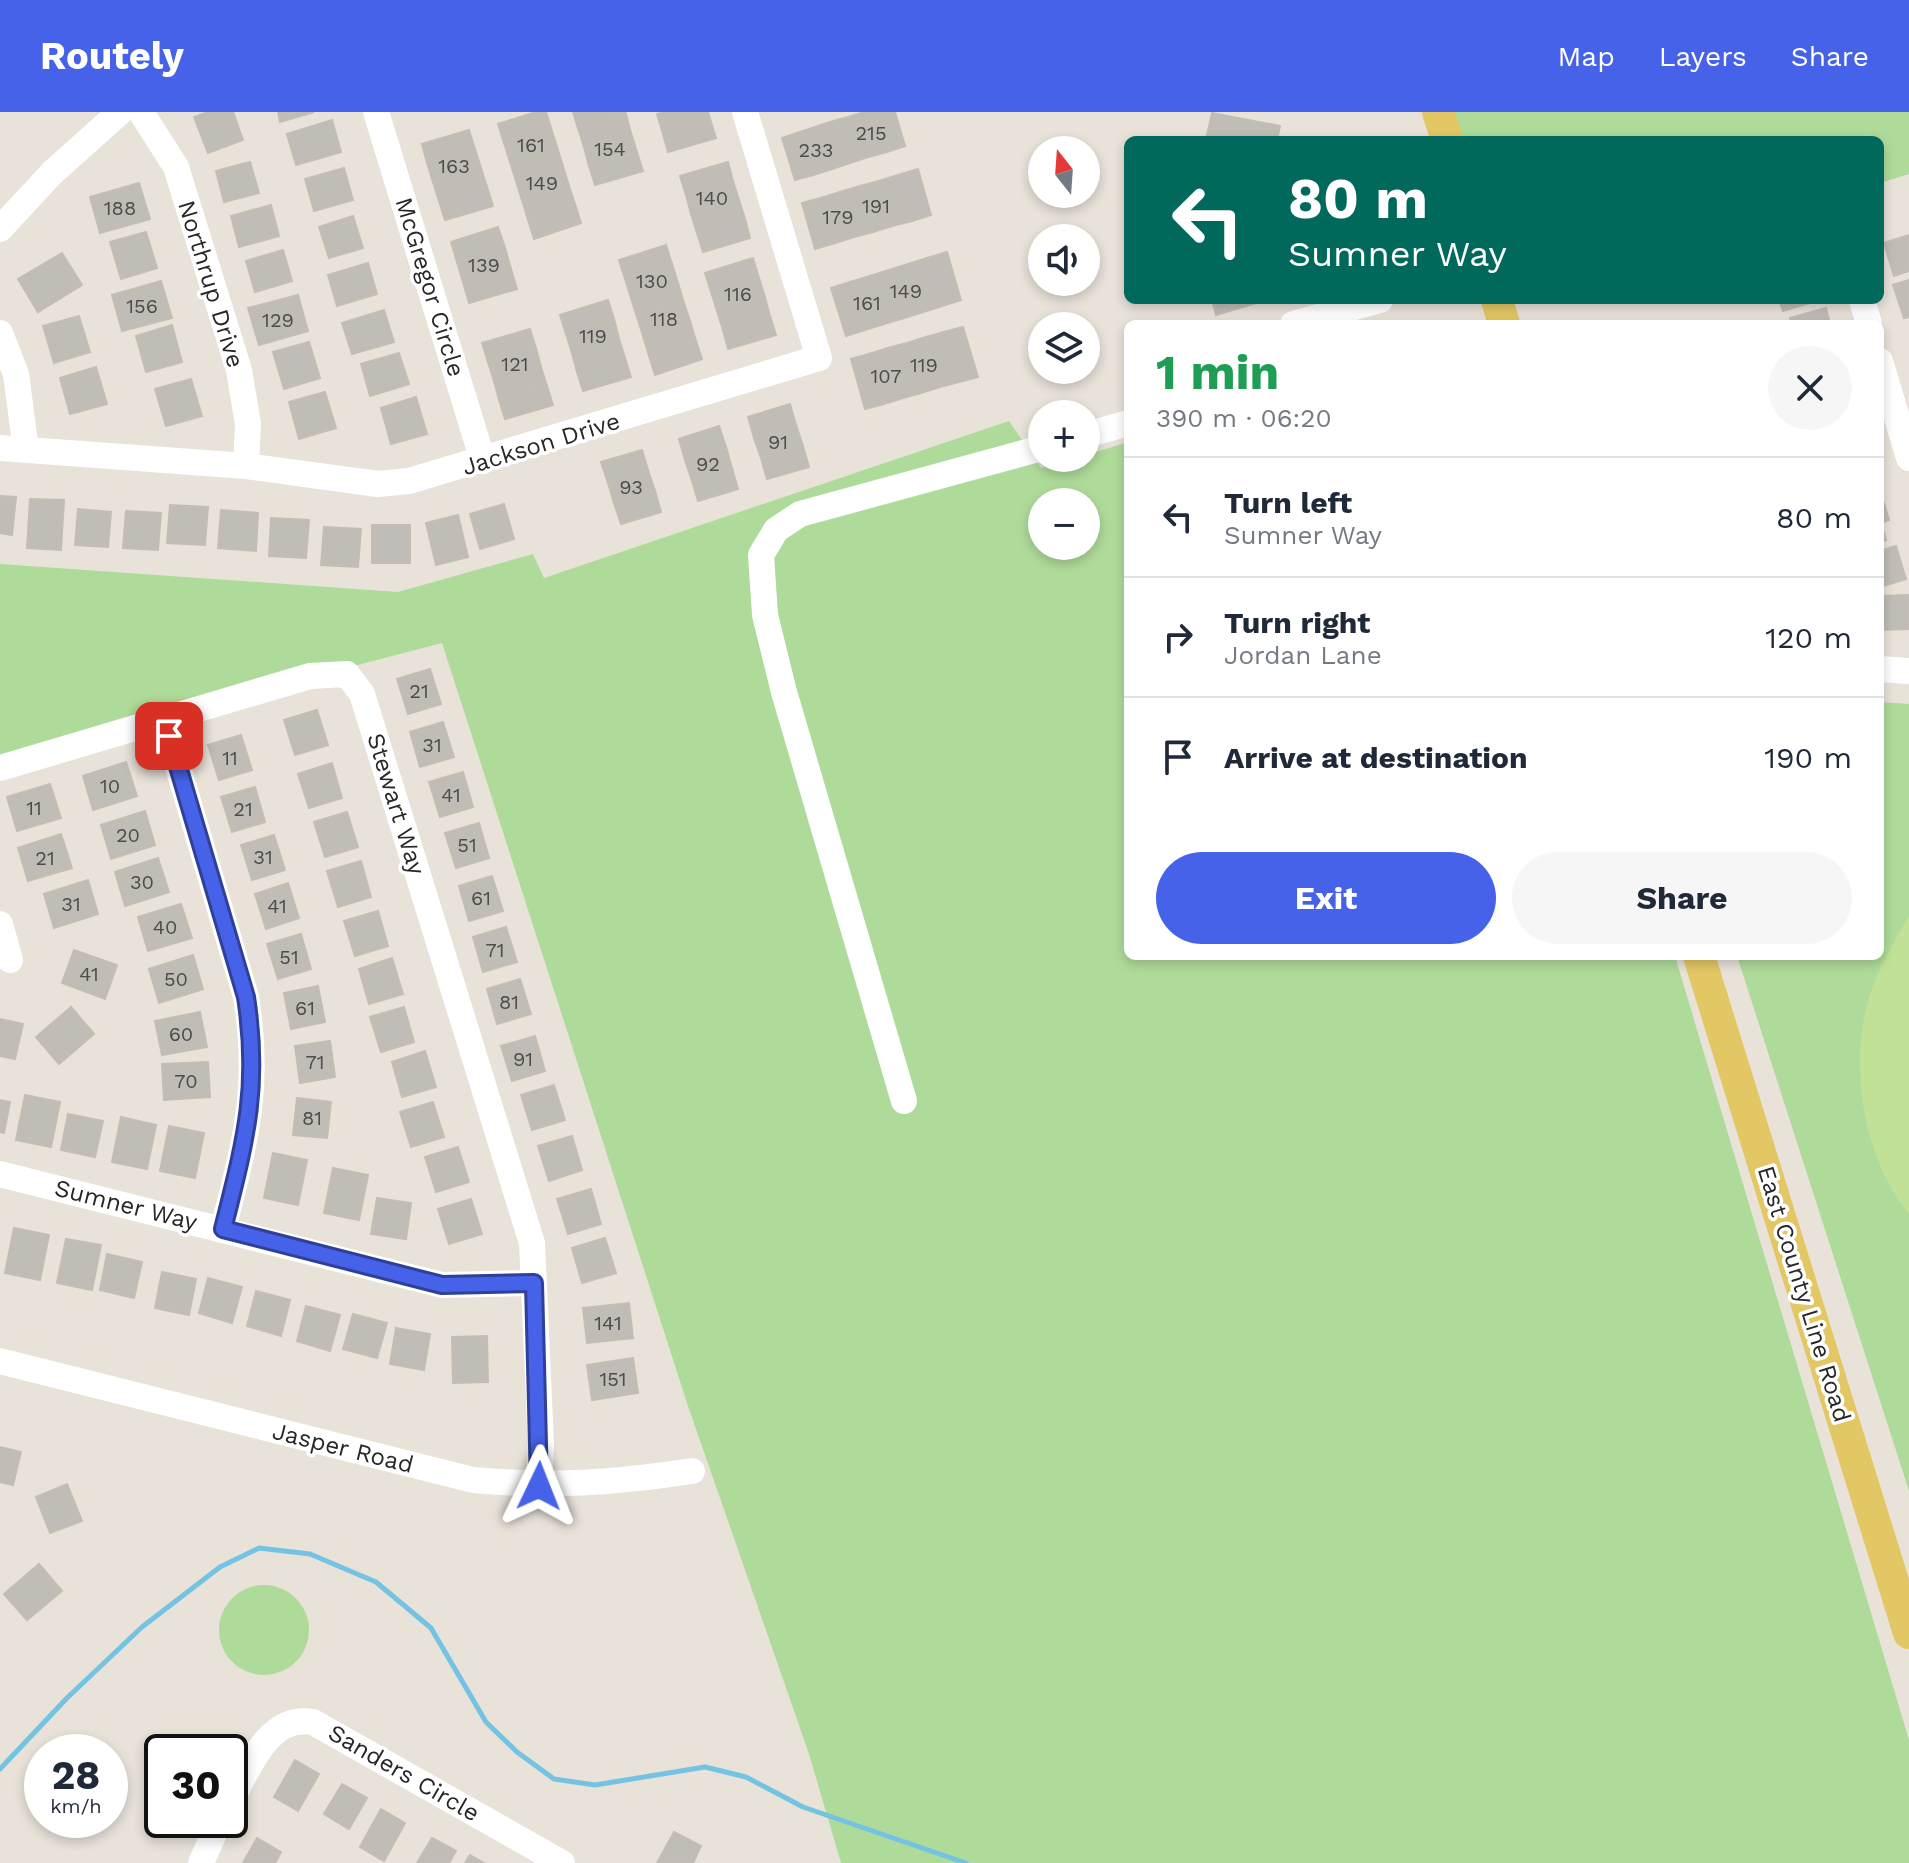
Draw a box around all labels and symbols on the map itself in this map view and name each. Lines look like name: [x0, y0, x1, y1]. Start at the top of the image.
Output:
house number: 215: [855, 121, 887, 145]
house number: 161: [517, 133, 545, 157]
north arrow: [1028, 136, 1100, 208]
house number: 154: [594, 137, 626, 161]
house number: 233: [799, 138, 833, 162]
house number: 163: [438, 154, 470, 178]
house number: 149: [526, 171, 558, 195]
house number: 140: [696, 186, 728, 210]
street label: McGregor Circle: [389, 194, 471, 380]
house number: 191: [862, 194, 890, 218]
house number: 188: [104, 196, 136, 220]
street label: Northrup Drive: [172, 197, 250, 371]
house number: 179: [822, 205, 854, 229]
house number: 139: [468, 253, 500, 277]
house number: 130: [636, 269, 668, 293]
house number: 149: [890, 279, 922, 303]
house number: 116: [724, 282, 752, 306]
house number: 161: [853, 291, 881, 315]
house number: 156: [126, 294, 158, 318]
house number: 118: [650, 307, 678, 331]
house number: 129: [262, 308, 294, 332]
house number: 119: [579, 324, 607, 348]
house number: 121: [501, 352, 529, 376]
house number: 119: [910, 353, 938, 377]
house number: 107: [870, 364, 902, 388]
street label: Jackson Drive: [459, 407, 623, 481]
house number: 91: [768, 430, 788, 454]
house number: 92: [696, 452, 720, 476]
house number: 93: [619, 475, 643, 499]
house number: 21: [409, 679, 429, 703]
pin: [135, 702, 203, 770]
street label: Stewart Way: [361, 730, 431, 879]
house number: 31: [422, 733, 442, 757]
house number: 11: [222, 746, 238, 770]
house number: 10: [100, 774, 120, 798]
house number: 41: [441, 783, 461, 807]
house number: 11: [26, 796, 42, 820]
house number: 21: [233, 797, 253, 821]
house number: 20: [116, 823, 140, 847]
house number: 51: [457, 833, 477, 857]
house number: 31: [253, 845, 273, 869]
house number: 21: [35, 846, 55, 870]
house number: 30: [130, 870, 154, 894]
house number: 61: [471, 886, 491, 910]
house number: 31: [61, 892, 81, 916]
house number: 41: [267, 894, 287, 918]
house number: 40: [153, 915, 177, 939]
house number: 71: [485, 938, 505, 962]
house number: 51: [279, 945, 299, 969]
house number: 41: [79, 962, 99, 986]
house number: 50: [164, 967, 188, 991]
house number: 81: [499, 990, 519, 1014]
house number: 61: [295, 996, 315, 1020]
house number: 60: [169, 1022, 193, 1046]
house number: 91: [513, 1047, 533, 1071]
house number: 71: [305, 1050, 325, 1074]
house number: 70: [174, 1069, 198, 1093]
house number: 81: [302, 1106, 322, 1130]
street label: East County Line Road: [1752, 1163, 1856, 1425]
street label: Sumner Way: [52, 1174, 201, 1236]
house number: 141: [594, 1311, 622, 1335]
house number: 151: [599, 1367, 627, 1391]
street label: Jasper Road: [270, 1417, 416, 1479]
position arrow: [497, 1444, 581, 1528]
street label: Sanders Circle: [324, 1719, 484, 1827]
speed limit sign: 30: [144, 1734, 248, 1838]

